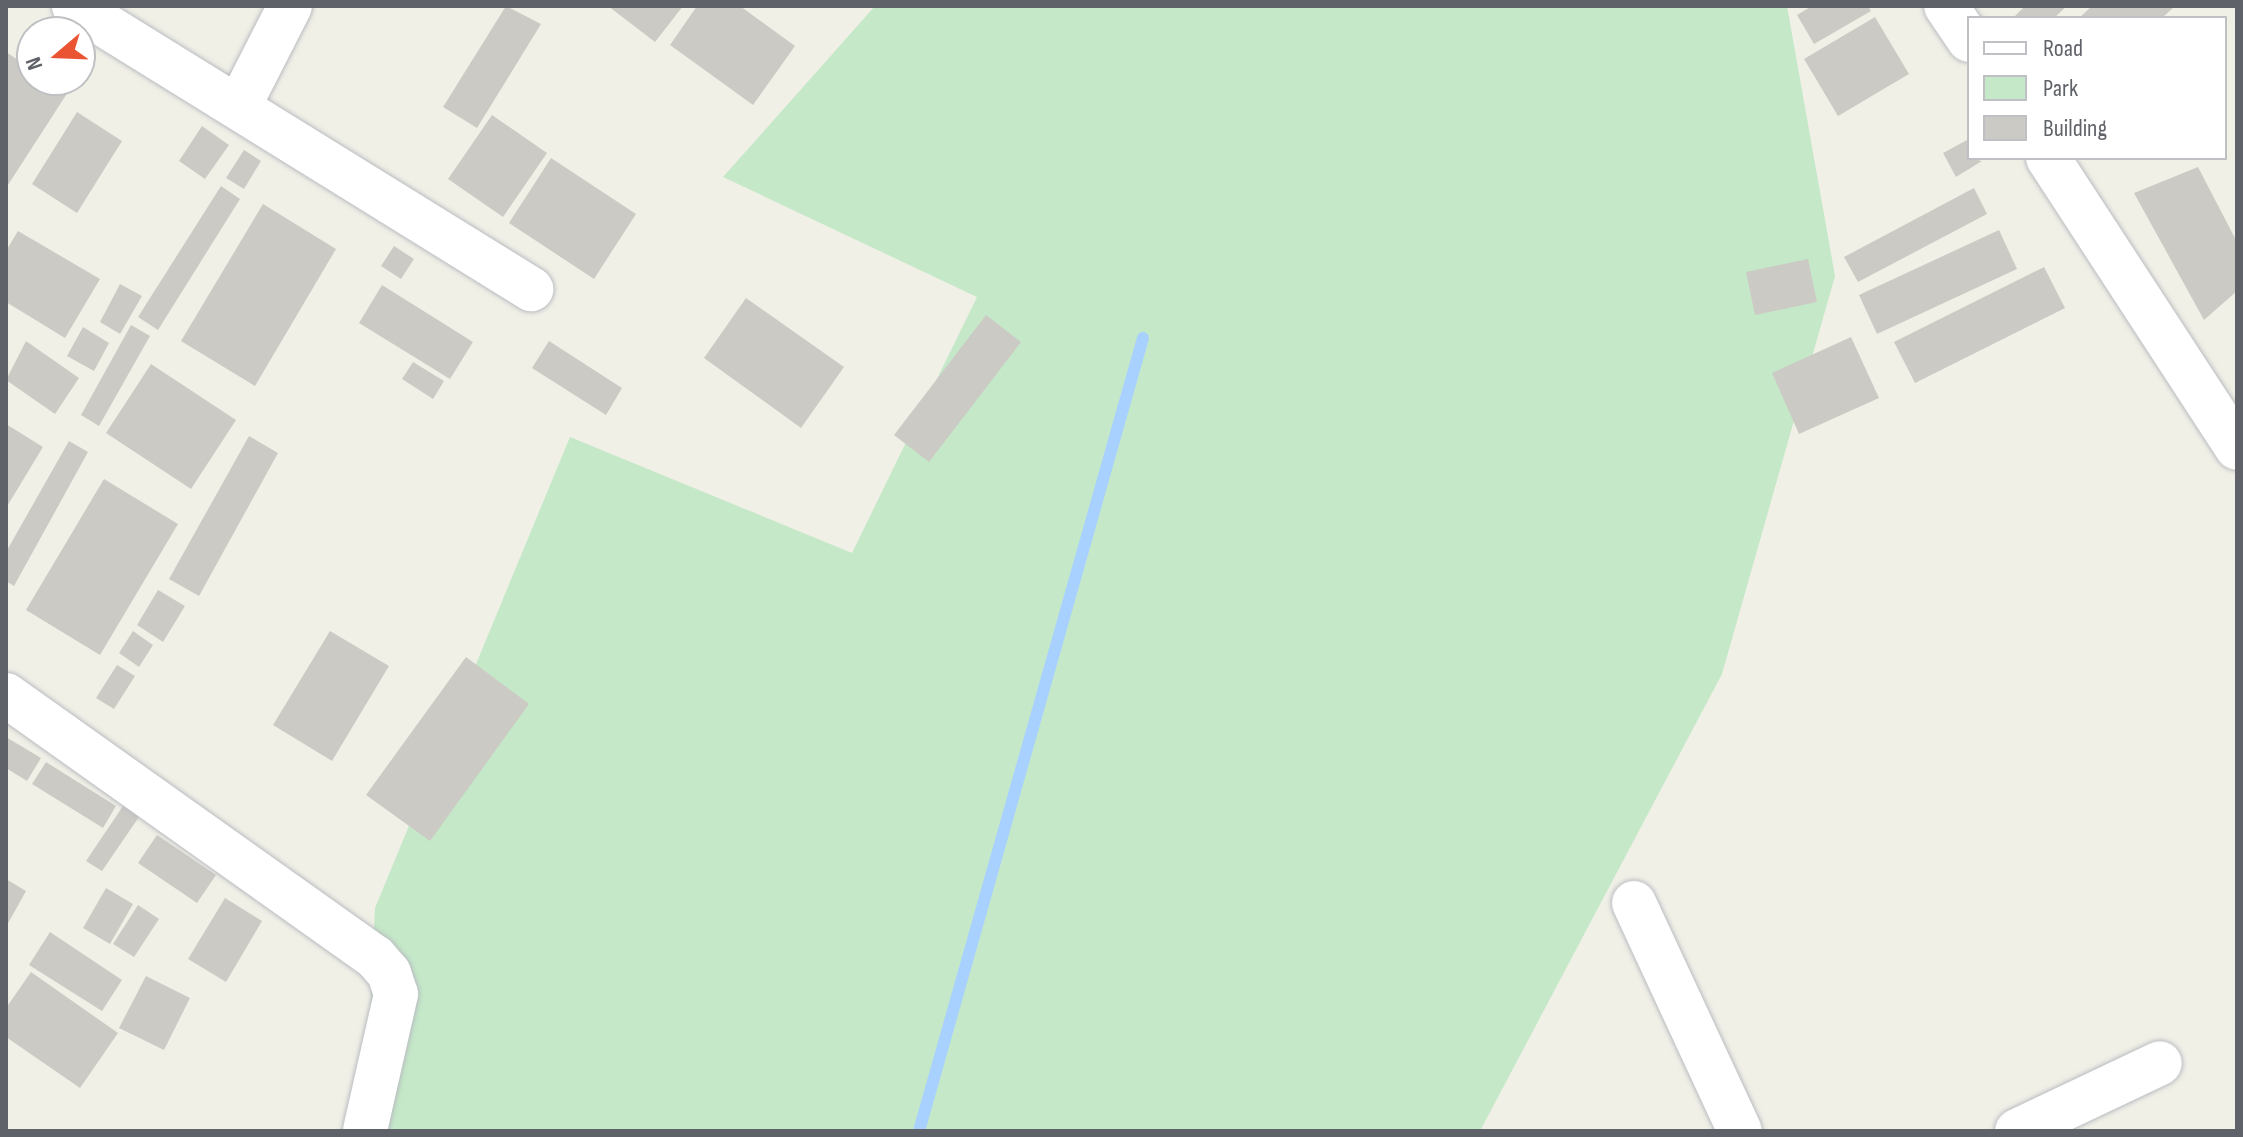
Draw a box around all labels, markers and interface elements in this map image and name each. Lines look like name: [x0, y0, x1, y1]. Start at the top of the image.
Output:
north arrow: [16, 16, 96, 96]
legend: [1967, 16, 2227, 160]
text: Road: [2043, 34, 2083, 63]
text: N: [20, 53, 49, 73]
text: Park: [2043, 74, 2078, 103]
text: Building: [2043, 114, 2107, 143]

